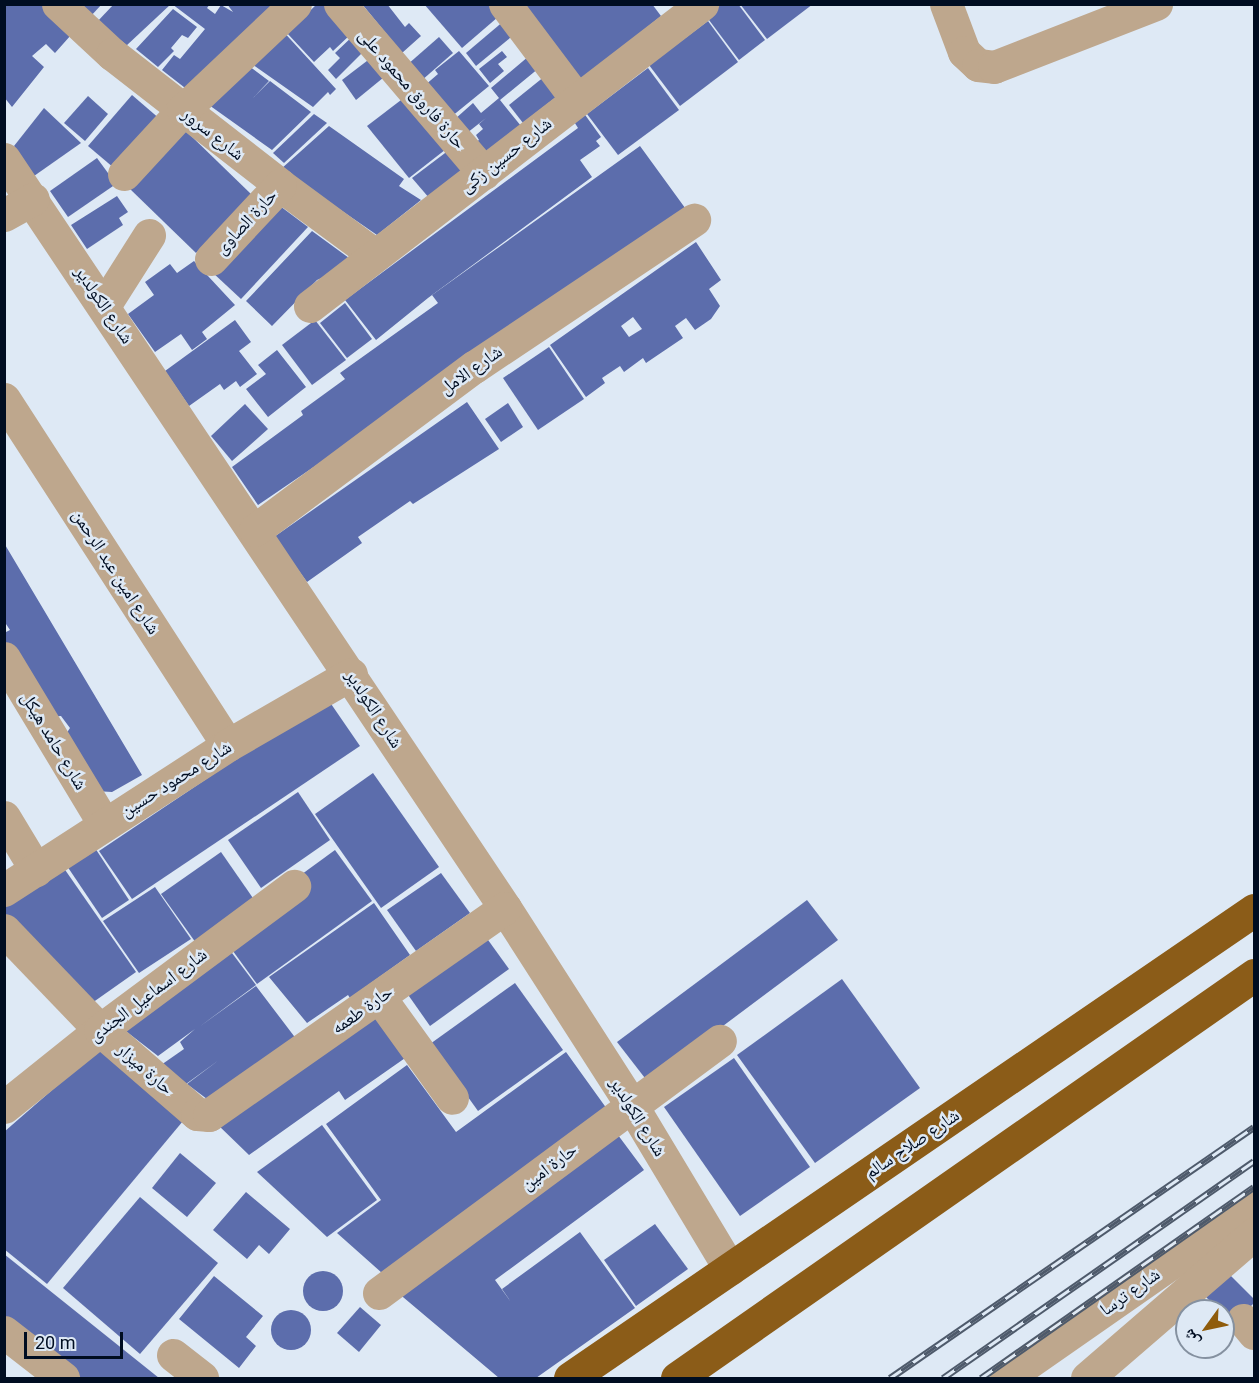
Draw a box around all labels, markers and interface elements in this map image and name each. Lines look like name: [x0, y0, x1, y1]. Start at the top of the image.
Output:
street label: حارة فاروق محمود على: [354, 24, 470, 154]
street label: شارع سرور: [178, 103, 248, 165]
street label: شارع حسين زكى: [456, 113, 556, 197]
street label: حارة الصاوى: [210, 185, 282, 259]
street label: شارع الكولدير: [70, 262, 138, 348]
street label: شارع الامل: [436, 341, 506, 399]
street label: شارع امين عبد الرحمن: [68, 505, 164, 639]
street label: شارع الكولدير: [341, 666, 407, 752]
street label: شارع حامد هيكل: [16, 688, 92, 794]
street label: شارع محمود حسين: [116, 736, 236, 822]
street label: شارع اسماعيل الجندى: [85, 944, 211, 1046]
street label: حارة طعمه: [327, 981, 397, 1039]
street label: حارة ميزار: [112, 1039, 178, 1099]
street label: شارع الكولدير: [605, 1073, 671, 1161]
street label: شارع صلاح سالم: [861, 1104, 963, 1184]
street label: حارة امين: [517, 1139, 581, 1195]
street label: شارع ترسا: [1096, 1264, 1164, 1320]
north arrow: [1175, 1299, 1235, 1359]
scale bar: [27, 1320, 126, 1358]
text: ش: [1179, 1326, 1204, 1350]
text: 20 m: [35, 1332, 75, 1353]

